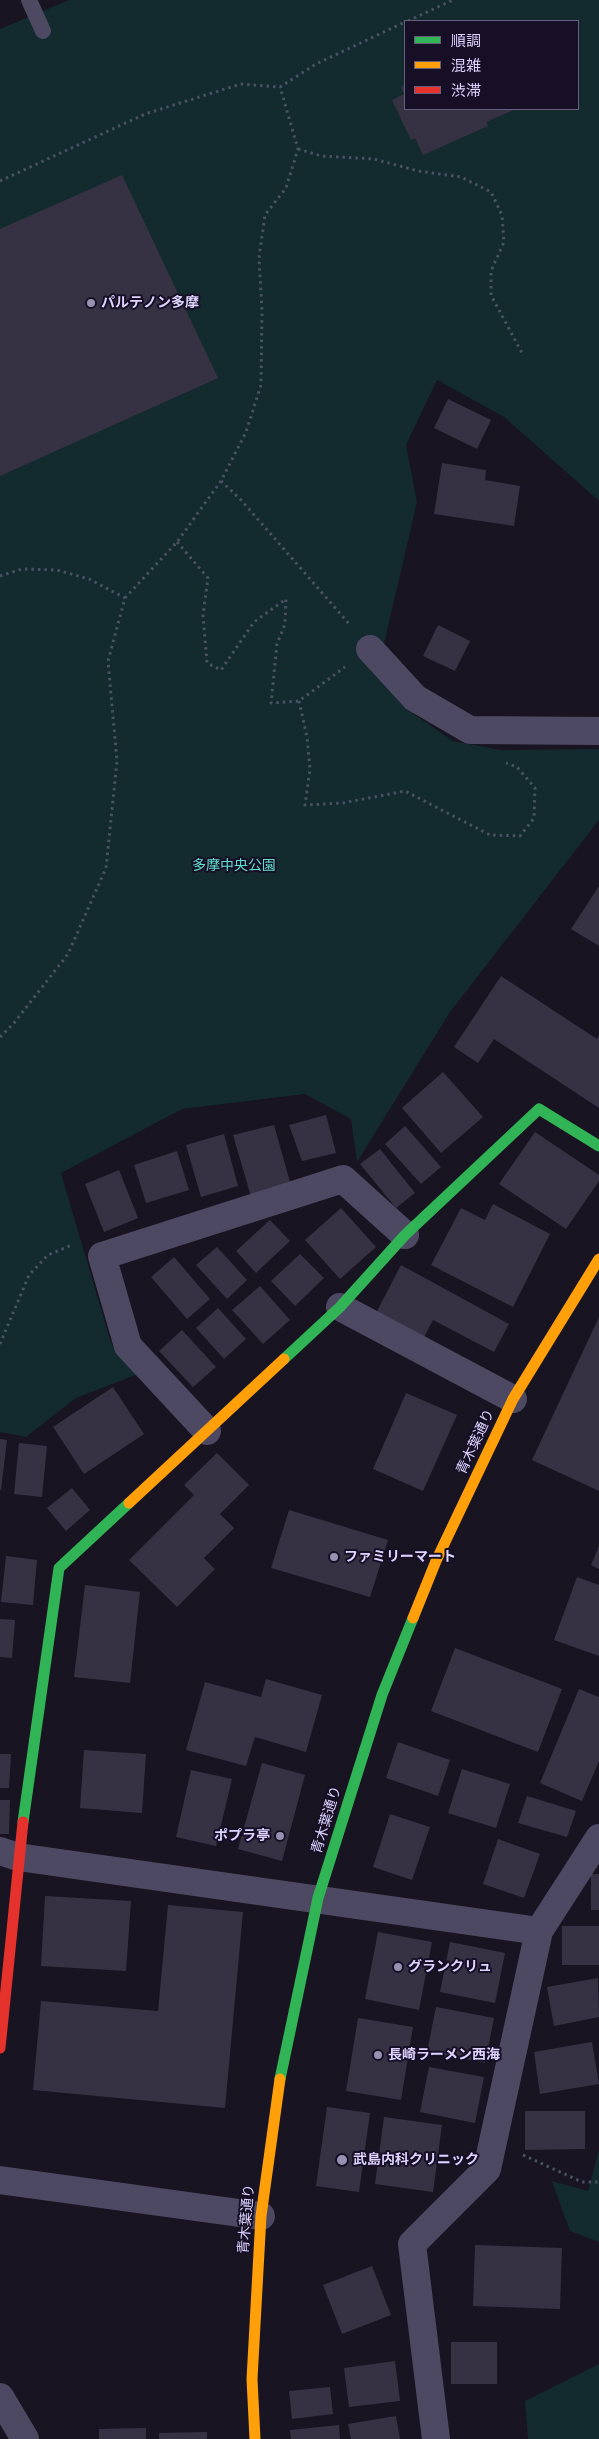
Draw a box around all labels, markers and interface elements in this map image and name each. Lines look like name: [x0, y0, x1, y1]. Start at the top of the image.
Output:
legend: [404, 20, 579, 110]
text: 順調: [451, 32, 481, 50]
text: 混雑: [451, 57, 481, 75]
text: 渋滞: [451, 82, 481, 100]
place label: パルテノン多摩: [101, 295, 199, 311]
marker: パルテノン多摩: [85, 297, 97, 309]
park label: 多摩中央公園: [192, 858, 276, 874]
street label: 青木葉通り: [454, 1407, 498, 1477]
place label: ファミリーマート: [344, 1549, 456, 1565]
marker: ファミリーマート: [328, 1551, 340, 1563]
street label: 青木葉通り: [309, 1784, 345, 1856]
place label: ポプラ亭: [214, 1828, 270, 1844]
marker: ポプラ亭: [274, 1830, 286, 1842]
place label: グランクリュ: [408, 1959, 492, 1975]
marker: グランクリュ: [392, 1961, 404, 1973]
place label: 長崎ラーメン西海: [388, 2047, 500, 2063]
marker: 長崎ラーメン西海: [372, 2049, 384, 2061]
place label: 武島内科クリニック: [353, 2152, 479, 2168]
marker: 武島内科クリニック: [335, 2153, 349, 2167]
street label: 青木葉通り: [236, 2183, 258, 2255]

